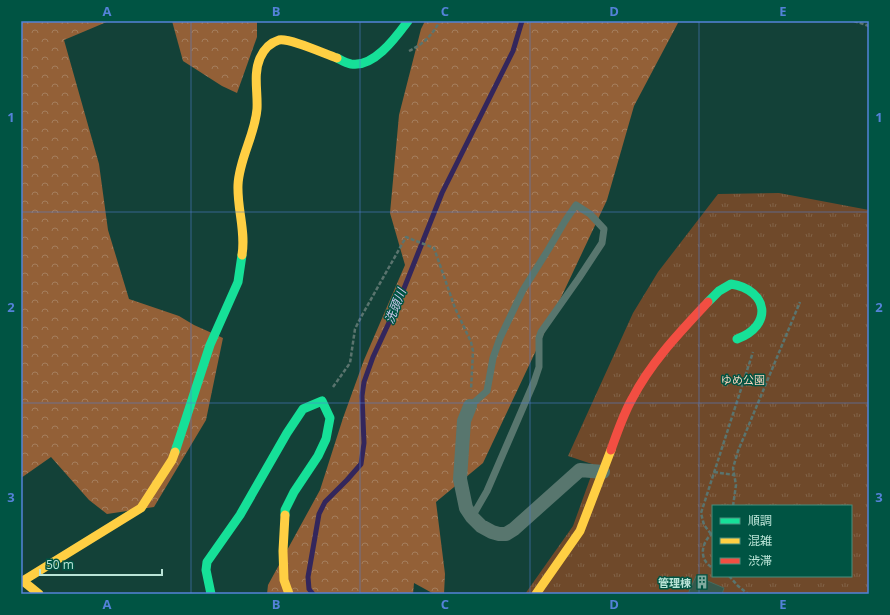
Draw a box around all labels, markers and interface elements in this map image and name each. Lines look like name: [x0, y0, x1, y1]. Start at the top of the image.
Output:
text: A: [103, 2, 112, 20]
text: B: [272, 2, 281, 20]
text: C: [441, 2, 449, 20]
text: D: [609, 2, 619, 20]
text: E: [779, 2, 787, 20]
text: 1: [7, 108, 15, 126]
text: 1: [875, 108, 883, 126]
water label: 洗頭川: [380, 284, 410, 326]
text: 2: [7, 298, 15, 316]
text: 2: [875, 298, 883, 316]
park label: ゆめ公園: [721, 372, 765, 387]
text: 3: [7, 488, 15, 506]
text: 3: [875, 488, 883, 506]
legend: [712, 505, 852, 577]
text: 順調: [748, 512, 772, 529]
text: 混雑: [748, 532, 772, 549]
scale bar: [40, 551, 162, 577]
text: 渋滞: [748, 552, 772, 569]
text: 50 m: [46, 556, 74, 573]
building icon: 管理棟: [694, 574, 710, 590]
place label: 管理棟: [658, 575, 691, 590]
text: A: [103, 595, 112, 613]
text: B: [272, 595, 281, 613]
text: C: [441, 595, 449, 613]
text: D: [609, 595, 619, 613]
text: E: [779, 595, 787, 613]

